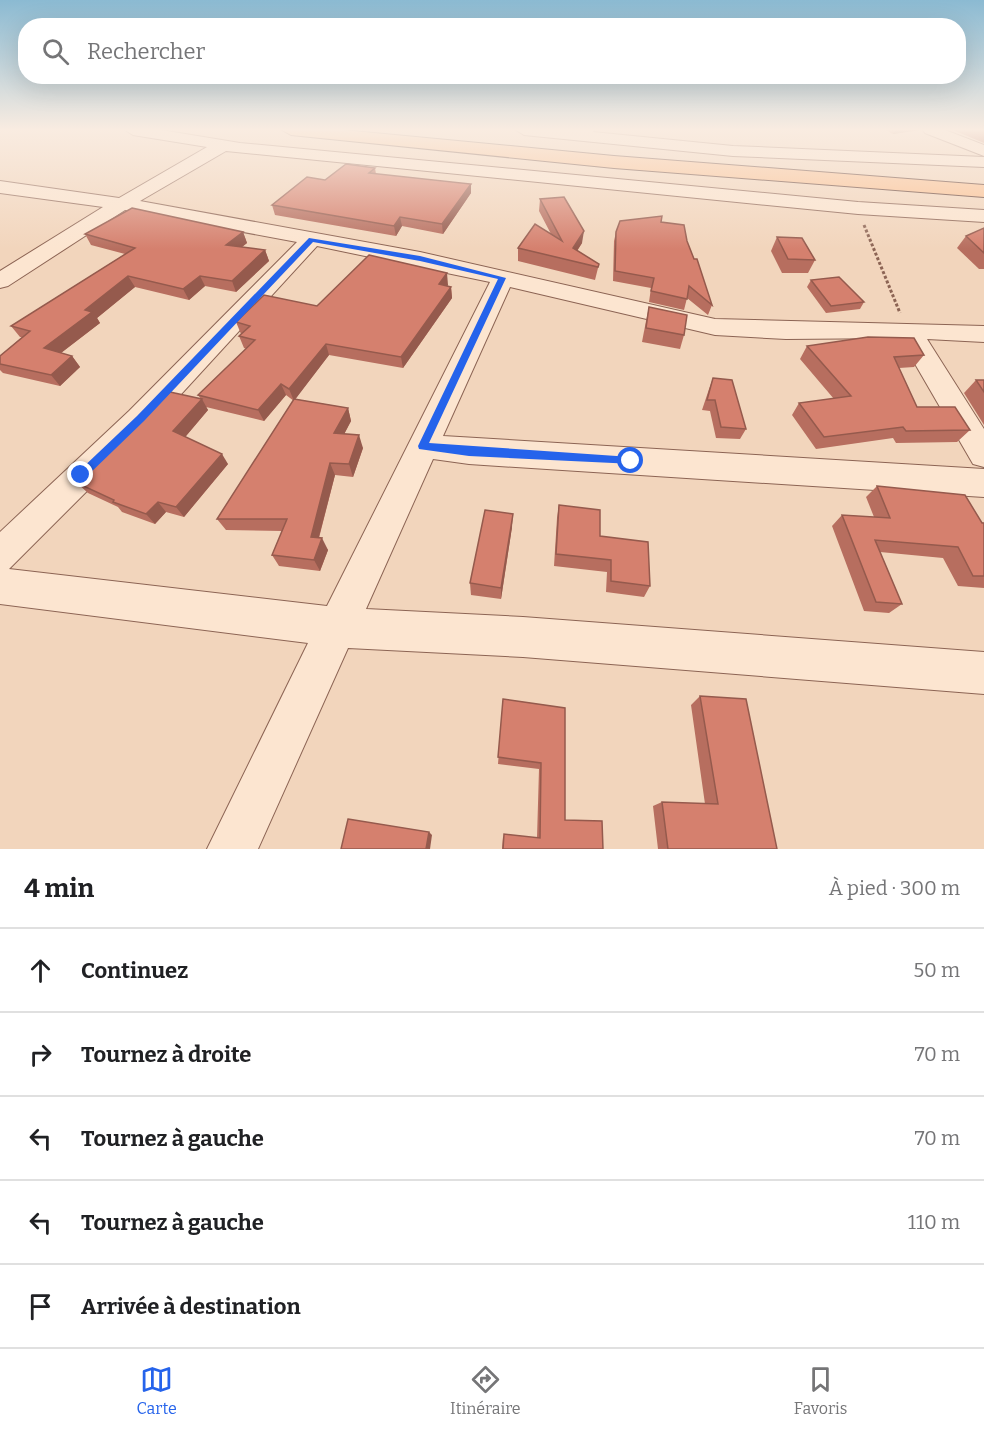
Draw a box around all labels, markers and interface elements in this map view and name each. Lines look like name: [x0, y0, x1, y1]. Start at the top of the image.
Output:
search box: [18, 18, 966, 84]
icon: search: [39, 35, 72, 68]
text: Rechercher: [87, 38, 205, 65]
route start: [617, 447, 643, 473]
route end: [67, 461, 93, 487]
text: 4 min: [24, 873, 94, 904]
text: À pied · 300 m: [829, 876, 960, 900]
icon: ahead: [24, 954, 57, 987]
text: Continuez: [81, 957, 188, 984]
text: 50 m: [913, 958, 960, 982]
icon: right: [24, 1038, 57, 1071]
text: Tournez à droite: [81, 1041, 251, 1068]
text: 70 m: [914, 1042, 960, 1066]
icon: left: [24, 1122, 57, 1155]
text: Tournez à gauche: [81, 1125, 264, 1152]
text: 70 m: [914, 1126, 960, 1150]
icon: left: [24, 1206, 57, 1239]
text: Tournez à gauche: [81, 1209, 264, 1236]
text: 110 m: [908, 1210, 960, 1234]
icon: arrive: [24, 1290, 57, 1323]
text: Arrivée à destination: [81, 1293, 301, 1320]
tab: Carte: [137, 1363, 177, 1418]
tab: Itinéraire: [450, 1363, 521, 1418]
tab: Favoris: [794, 1363, 847, 1418]

